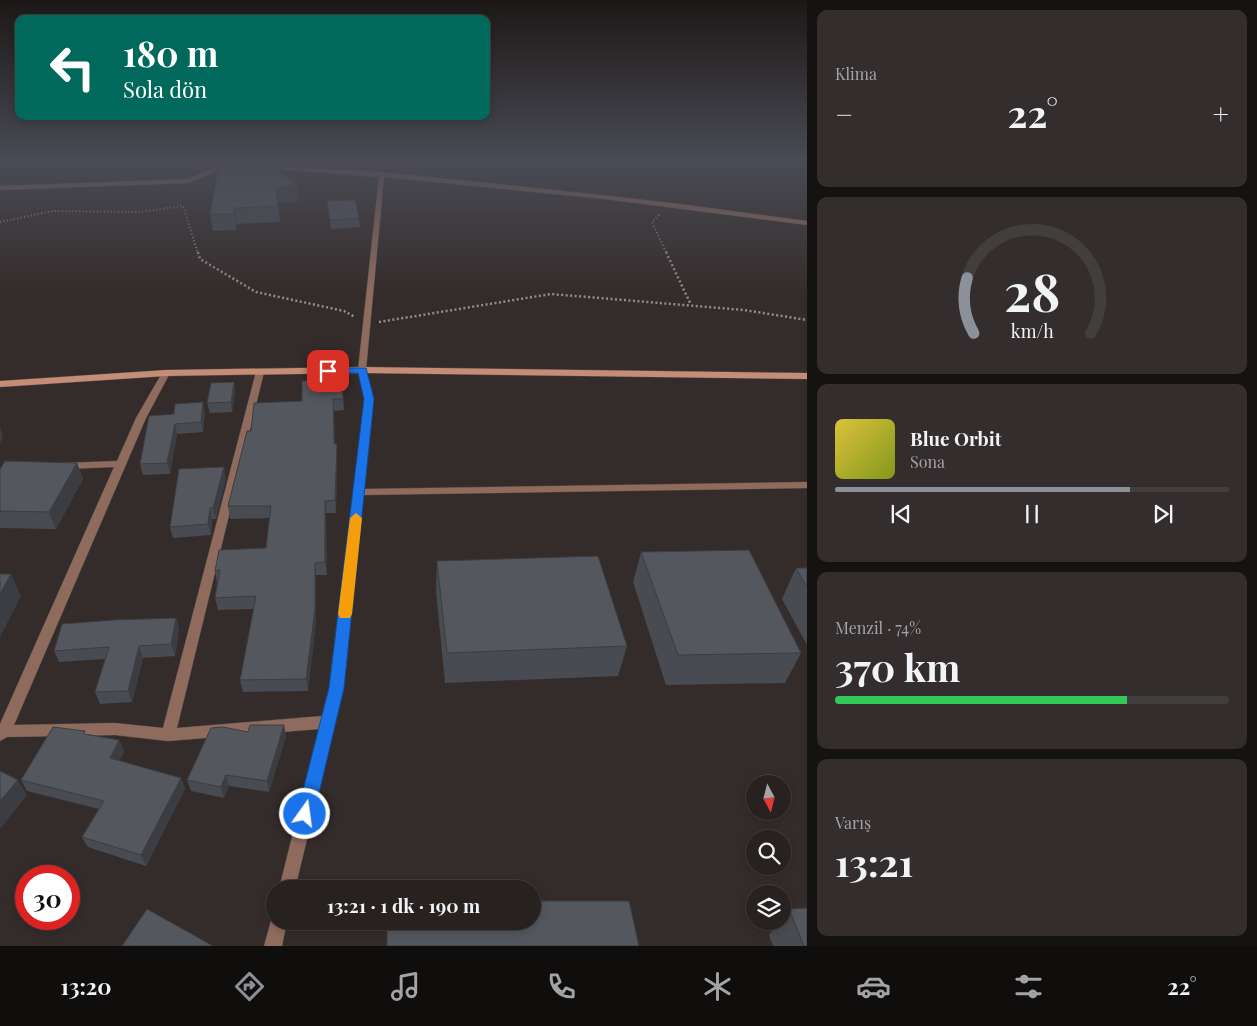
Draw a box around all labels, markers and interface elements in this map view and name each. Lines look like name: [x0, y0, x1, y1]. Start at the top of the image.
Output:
text: 180 m: [123, 29, 218, 76]
icon: left: [40, 35, 105, 100]
text: Klima: [835, 63, 877, 84]
text: Sola dön: [123, 74, 207, 104]
text: 22°: [1008, 87, 1058, 138]
text: −: [835, 95, 853, 132]
text: +: [1213, 95, 1229, 132]
text: 28: [1004, 256, 1060, 325]
text: km/h: [1011, 319, 1054, 342]
pin: [307, 350, 349, 392]
icon: arrive: [314, 357, 342, 385]
text: Blue Orbit: [910, 425, 1001, 451]
text: Sona: [910, 451, 945, 472]
icon: previous: [887, 500, 915, 528]
icon: pause: [1018, 500, 1046, 528]
icon: next: [1149, 500, 1177, 528]
text: Menzil · 74%: [835, 617, 921, 638]
text: 370 km: [835, 641, 960, 692]
north arrow: [746, 775, 791, 820]
map controls: [746, 775, 791, 930]
position arrow: [278, 787, 330, 839]
text: Varış: [835, 812, 871, 833]
button: search: [746, 830, 791, 875]
text: 13:21: [835, 836, 913, 887]
speed limit sign: 30: [15, 865, 80, 930]
button: layers: [746, 885, 791, 930]
text: 13:21 · 1 dk · 190 m: [327, 892, 480, 918]
icon: directions: [232, 969, 267, 1004]
icon: music: [388, 969, 423, 1004]
icon: phone: [544, 969, 579, 1004]
icon: climate: [700, 969, 735, 1004]
icon: car: [856, 969, 891, 1004]
icon: filters: [1011, 969, 1046, 1004]
text: 13:20: [60, 971, 112, 1001]
text: 22°: [1167, 971, 1196, 1001]

